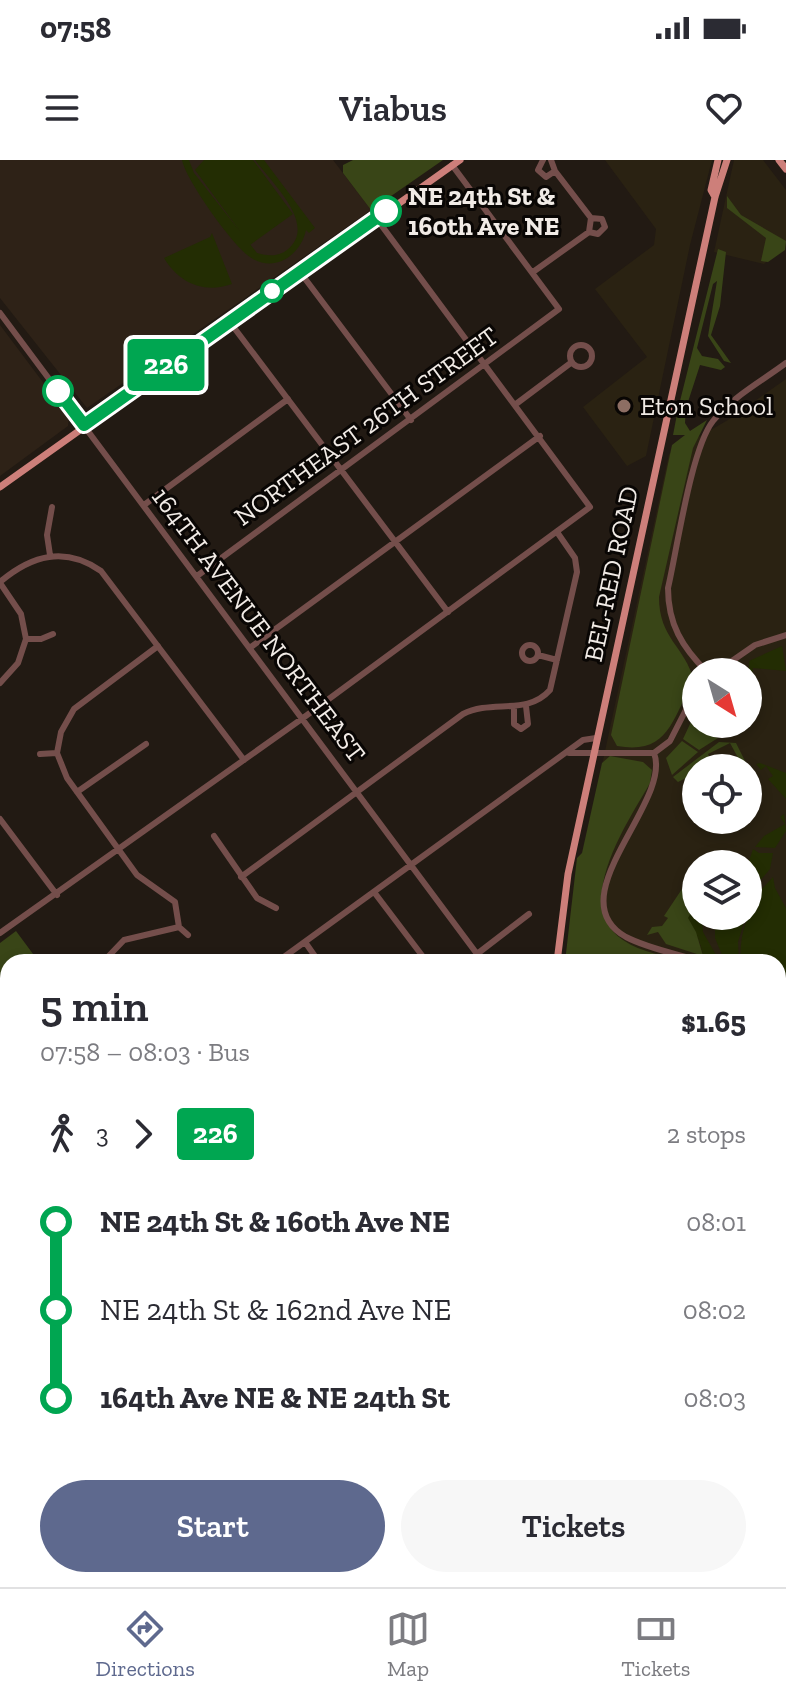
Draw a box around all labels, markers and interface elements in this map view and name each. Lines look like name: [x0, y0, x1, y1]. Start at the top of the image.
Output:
text: 07:58: [40, 10, 111, 46]
icon: menu: [40, 86, 84, 130]
icon: heart: [702, 86, 746, 130]
text: Viabus: [339, 87, 447, 130]
place label: NE 24th St & 160th Ave NE: [408, 180, 559, 242]
marker: NE 24th St & 160th Ave NE: [371, 196, 401, 226]
unlabelled marker: [261, 280, 283, 302]
street label: NORTHEAST 26TH STREET: [228, 320, 504, 532]
line badge: 226: [120, 339, 212, 391]
text: 226: [143, 348, 189, 381]
unlabelled marker: [43, 376, 73, 406]
place label: Eton School: [640, 390, 773, 422]
marker: Eton School: [615, 397, 633, 415]
street label: 164TH AVENUE NORTHEAST: [145, 481, 373, 769]
street label: BEL-RED ROAD: [577, 483, 645, 665]
north arrow: [682, 658, 762, 738]
map controls: [682, 658, 762, 930]
button: locate: [682, 754, 762, 834]
button: layers: [682, 850, 762, 930]
text: 5 min: [40, 979, 149, 1032]
text: $1.65: [681, 1004, 746, 1040]
text: 07:58 – 08:03 · Bus: [40, 1036, 250, 1068]
icon: walk: [40, 1112, 84, 1156]
icon: forward: [121, 1112, 165, 1156]
text: 226: [193, 1117, 238, 1150]
text: 3: [96, 1118, 109, 1150]
text: 2 stops: [667, 1118, 746, 1150]
text: NE 24th St & 160th Ave NE: [100, 1204, 450, 1240]
text: 08:01: [686, 1206, 746, 1238]
text: NE 24th St & 162nd Ave NE: [100, 1292, 451, 1328]
text: 08:02: [683, 1294, 746, 1326]
text: 164th Ave NE & NE 24th St: [100, 1380, 450, 1416]
text: 08:03: [684, 1382, 746, 1414]
button: Start: [40, 1480, 385, 1572]
button: Tickets: [401, 1480, 746, 1572]
tab: Directions: [96, 1607, 195, 1682]
tab: Map: [386, 1607, 430, 1682]
tab: Tickets: [621, 1607, 690, 1682]

